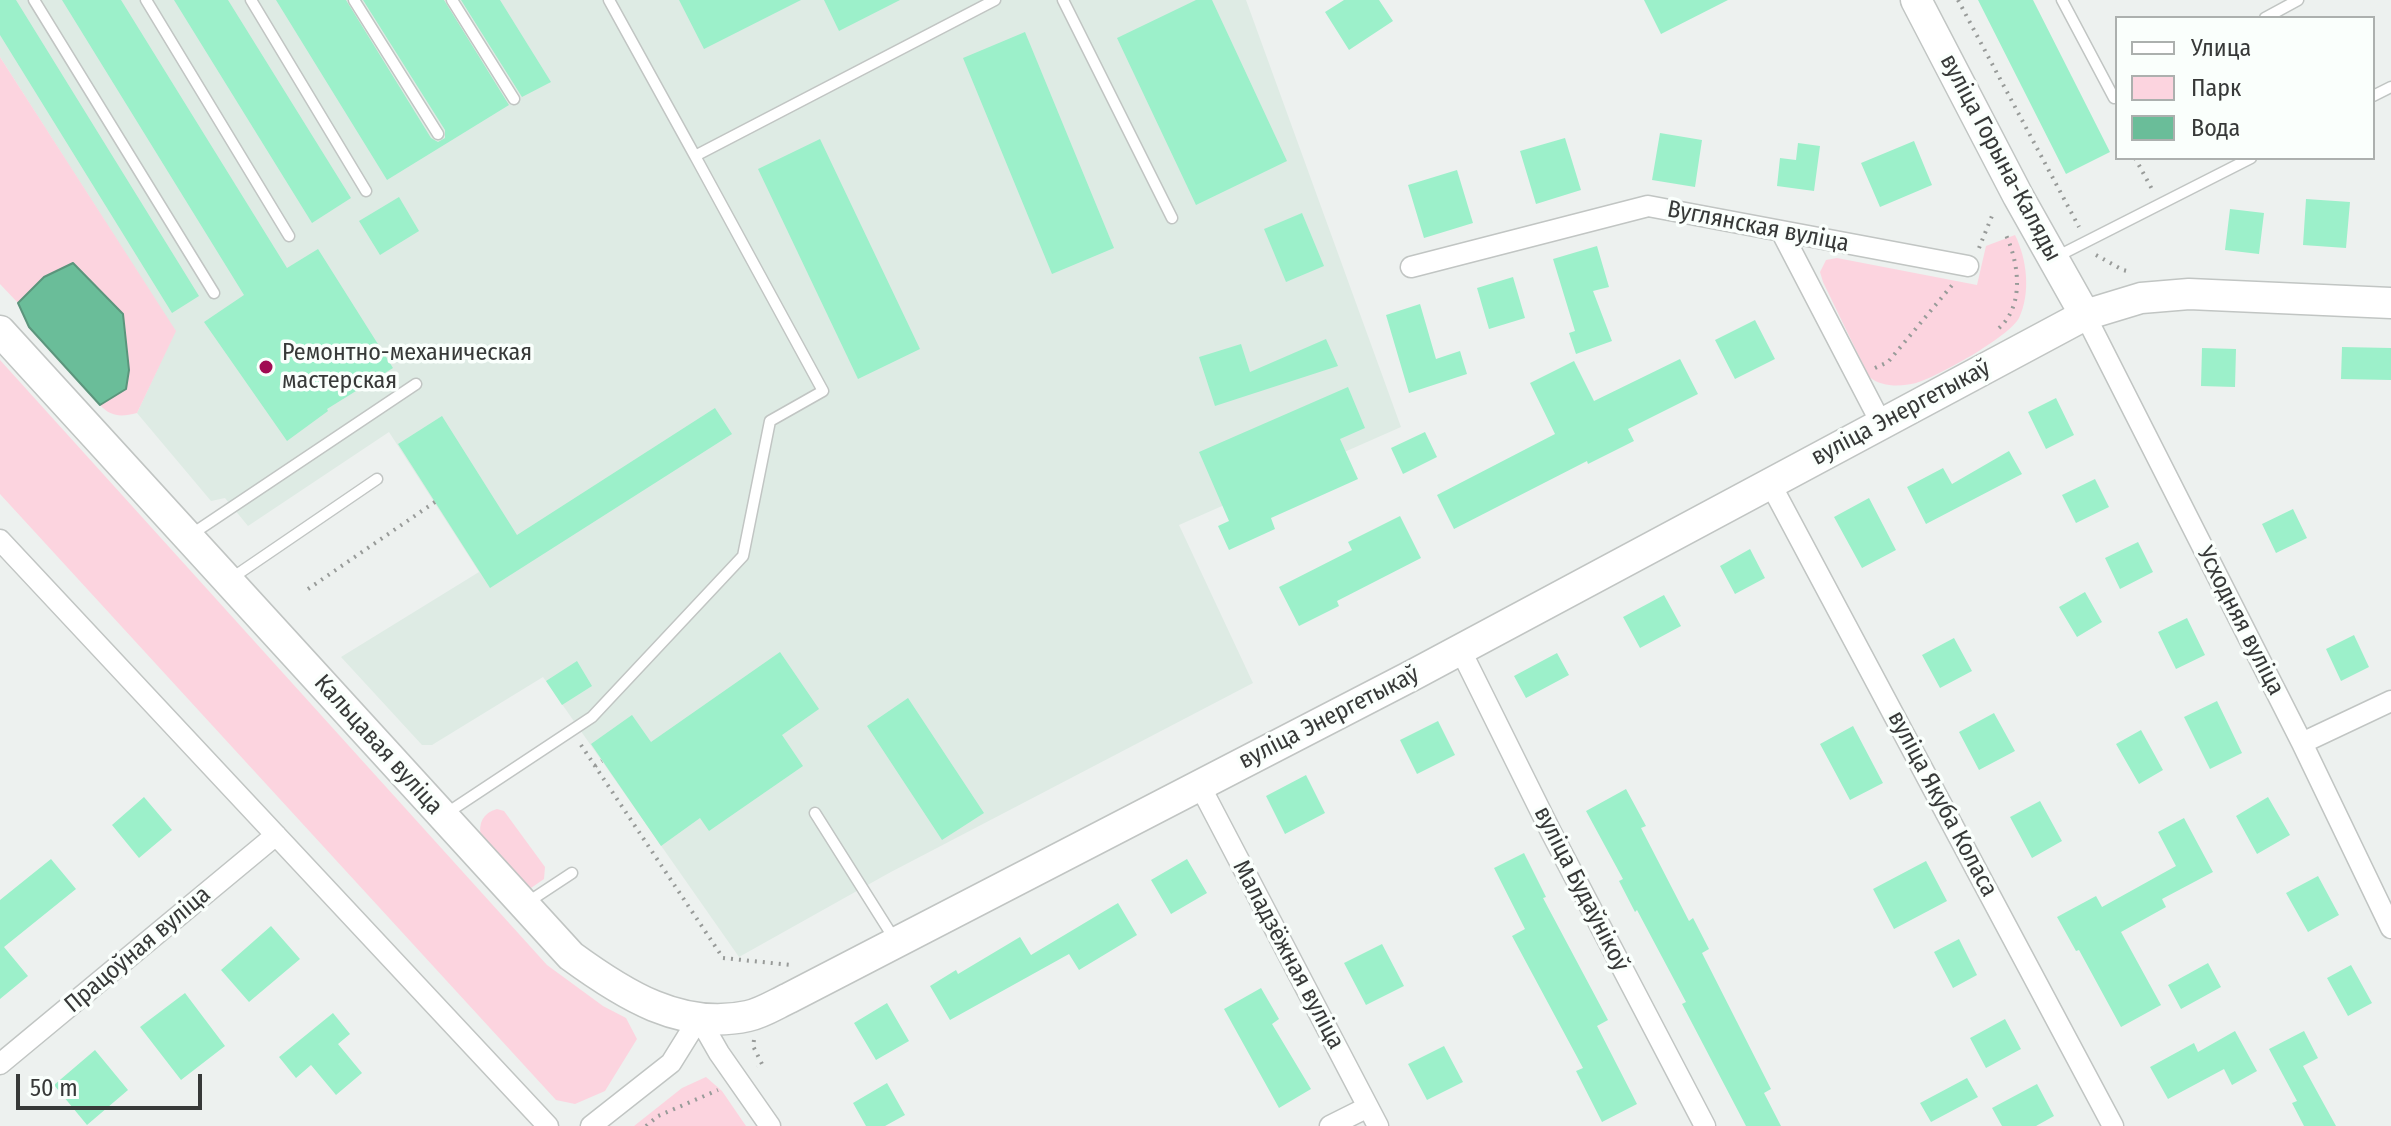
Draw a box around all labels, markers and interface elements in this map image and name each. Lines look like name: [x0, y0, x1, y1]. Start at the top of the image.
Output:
legend: [2115, 16, 2375, 160]
text: Улица: [2191, 34, 2251, 62]
street label: вуліца Горына-Каляды: [1933, 49, 2067, 267]
text: Парк: [2191, 74, 2241, 102]
text: Вода: [2191, 114, 2240, 142]
street label: Вуглянская вуліца: [1665, 195, 1851, 259]
place label: Ремонтно-механическая мастерская: [282, 339, 532, 395]
street label: вуліца Энергетыкаў: [1807, 354, 1995, 472]
marker: Ремонтно-механическая мастерская: [257, 358, 275, 376]
street label: Усходняя вуліца: [2190, 542, 2290, 700]
street label: вуліца Энергетыкаў: [1234, 660, 1424, 776]
street label: Кальцавая вуліца: [308, 669, 448, 821]
street label: вуліца Якуба Коласа: [1881, 706, 2003, 902]
street label: вуліца Будаўнікоў: [1527, 802, 1635, 976]
street label: Маладзёжная вуліца: [1226, 856, 1350, 1054]
street label: Працоўная вуліца: [59, 881, 217, 1019]
scale bar: [20, 1058, 206, 1108]
text: 50 m: [30, 1074, 78, 1102]

